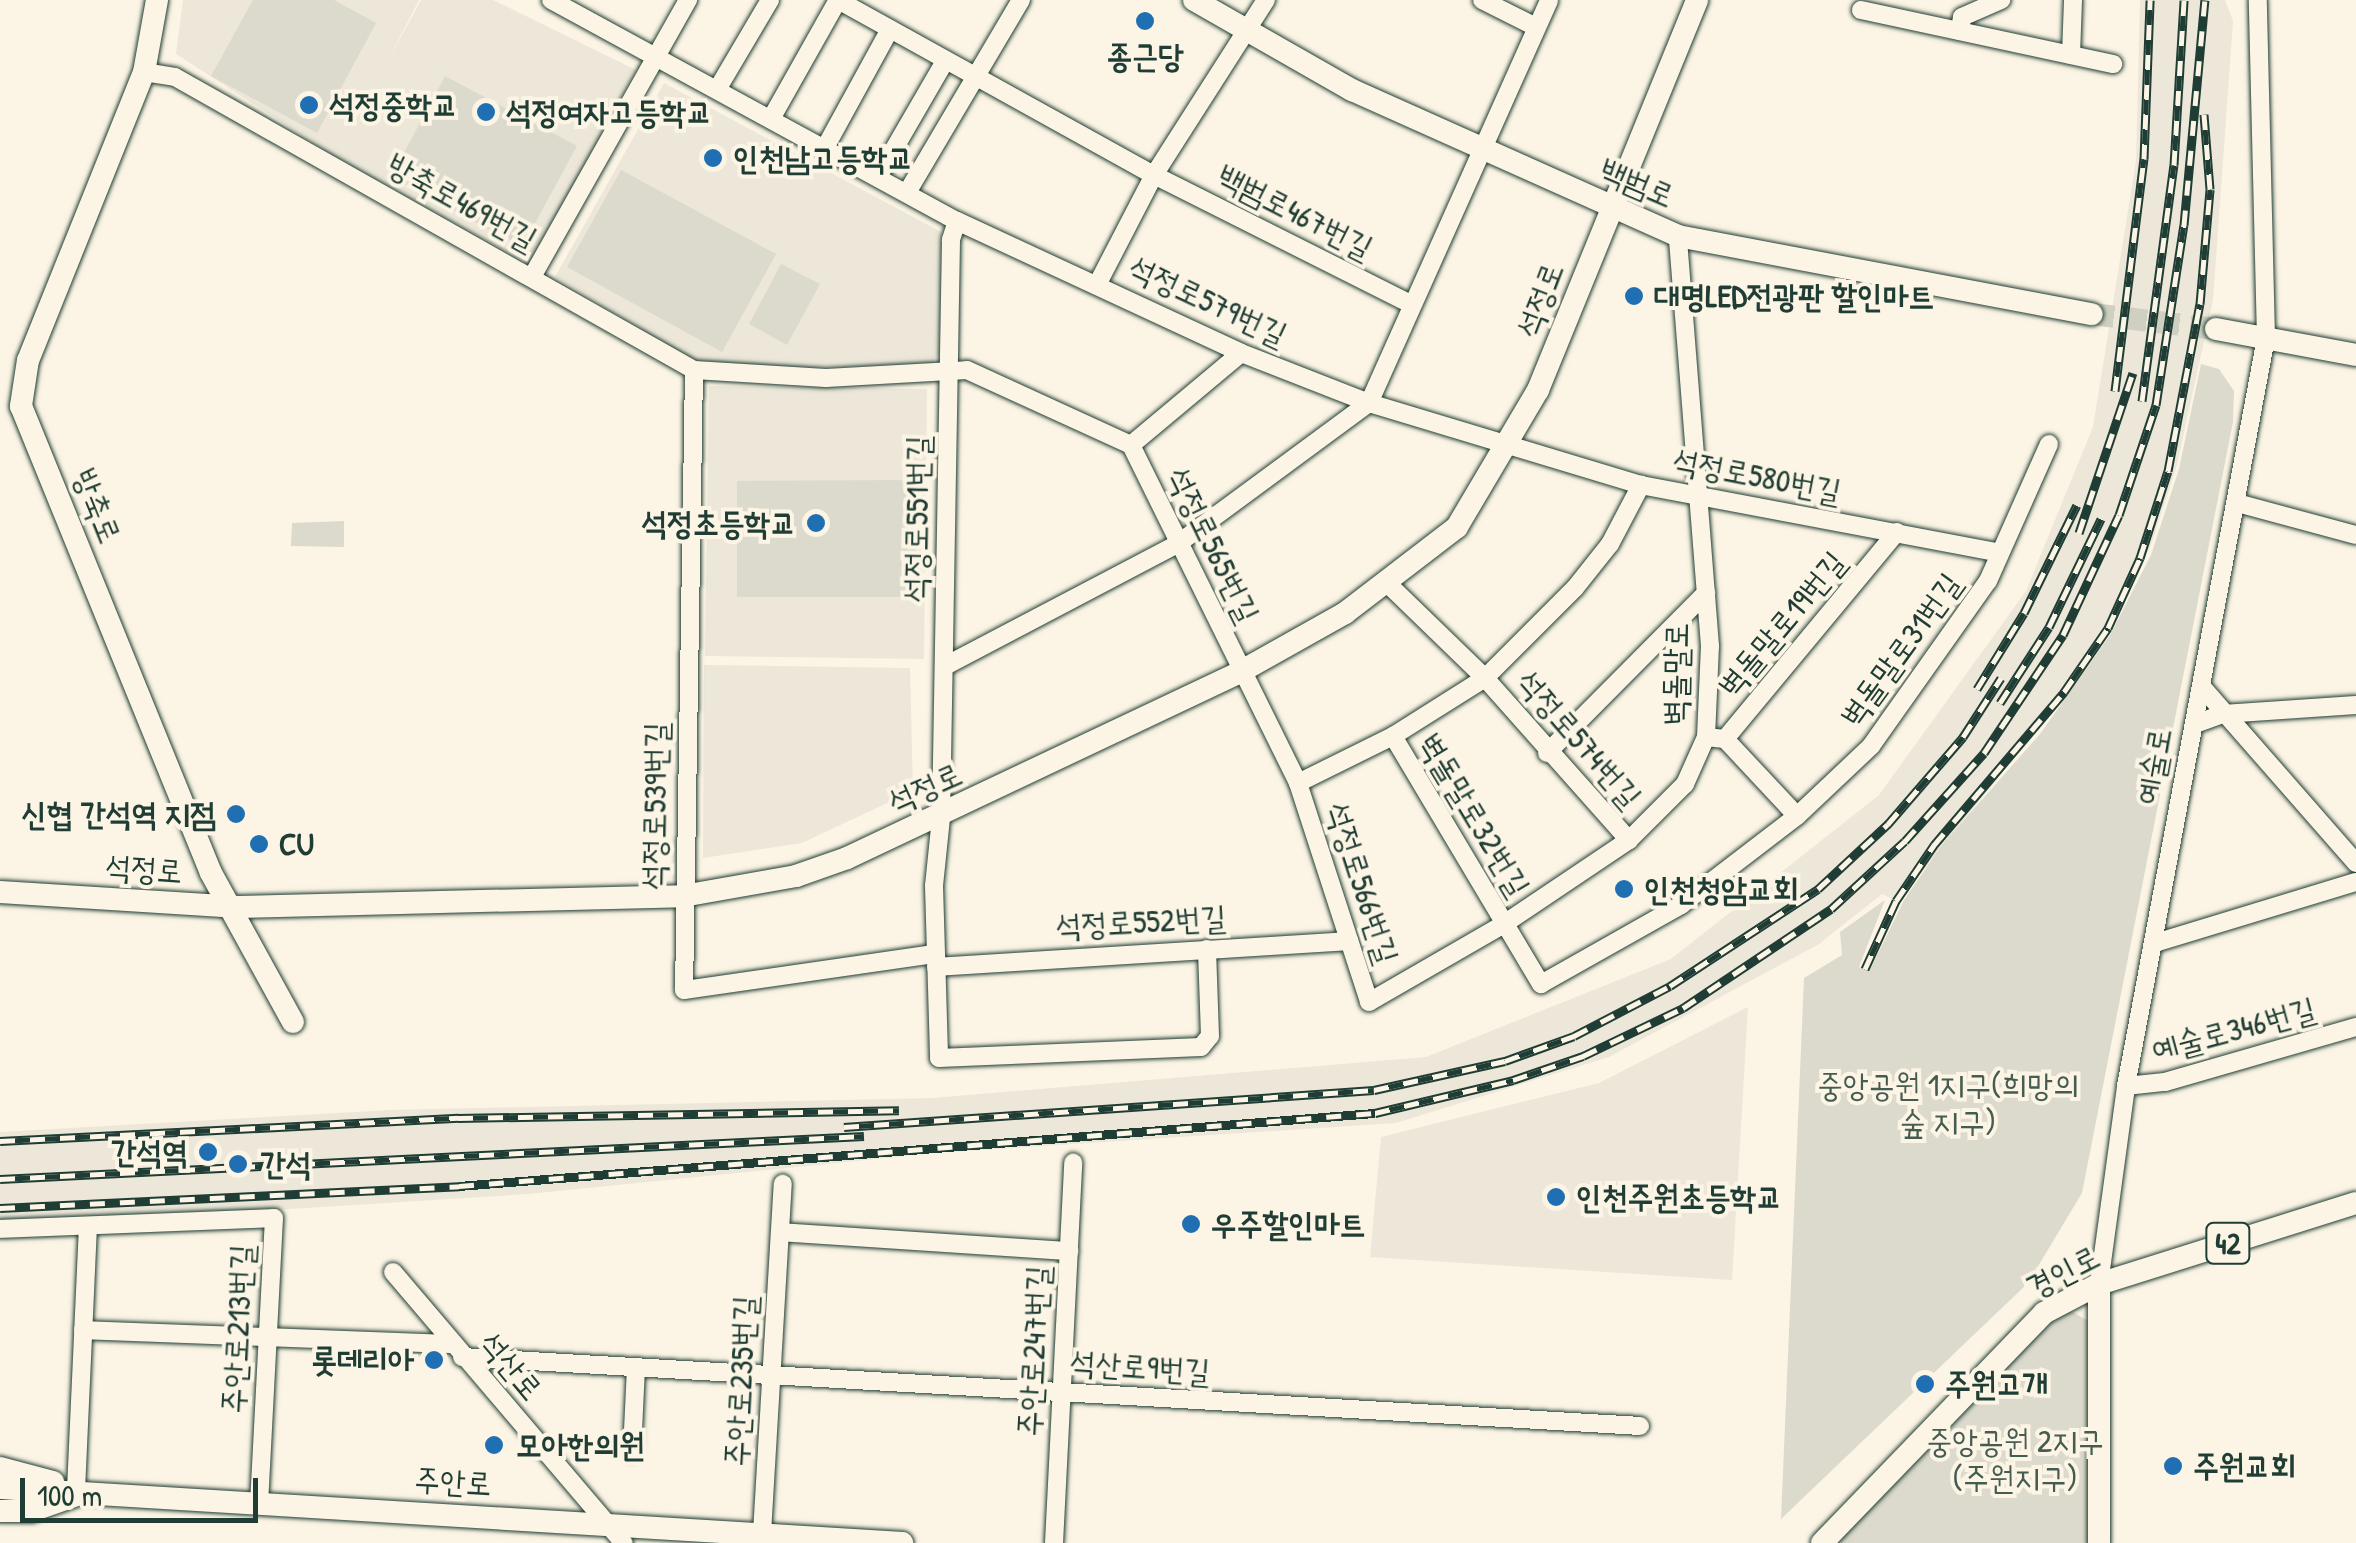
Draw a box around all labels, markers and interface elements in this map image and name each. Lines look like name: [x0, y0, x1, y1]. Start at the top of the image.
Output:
marker: 종근당: [1134, 10, 1156, 32]
place label: 종근당: [1106, 37, 1184, 75]
place label: 석정중학교: [329, 86, 458, 124]
place label: 석정여자고등학교: [506, 93, 712, 131]
marker: 석정중학교: [298, 94, 320, 116]
marker: 석정여자고등학교: [475, 101, 497, 123]
place label: 인천남고등학교: [733, 139, 913, 177]
street label: 방축로469번길: [380, 145, 544, 259]
marker: 인천남고등학교: [702, 147, 724, 169]
street label: 백범로: [1594, 150, 1680, 216]
street label: 백범로467번길: [1211, 156, 1379, 268]
street label: 석정로579번길: [1123, 248, 1293, 354]
street label: 석정로: [1508, 257, 1572, 343]
place label: 대명LED전광판 할인마트: [1654, 277, 1934, 315]
marker: 대명LED전광판 할인마트: [1623, 285, 1645, 307]
street label: 석정로551번길: [896, 435, 938, 603]
street label: 석정로580번길: [1670, 441, 1844, 511]
street label: 석정로565번길: [1159, 461, 1267, 629]
street label: 방축로: [65, 463, 129, 549]
place label: 석정초등학교: [641, 504, 796, 542]
marker: 석정초등학교: [805, 512, 827, 534]
street label: 벽돌말로19번길: [1710, 544, 1854, 704]
street label: 벽돌말로31번길: [1832, 566, 1970, 734]
street label: 벽돌말로: [1656, 622, 1696, 726]
street label: 석정로574번길: [1509, 662, 1649, 816]
street label: 석정로539번길: [634, 721, 676, 891]
street label: 예술로: [2128, 725, 2180, 807]
street label: 벽돌말로32번길: [1410, 726, 1538, 904]
street label: 석정로: [882, 755, 968, 821]
place label: 신협 간석역 지점: [21, 795, 216, 833]
street label: 석정로566번길: [1318, 797, 1406, 969]
marker: 신협 간석역 지점: [225, 803, 247, 825]
place label: CU: [279, 825, 314, 863]
marker: CU: [248, 833, 270, 855]
street label: 석정로: [104, 847, 184, 891]
place label: 인천청암교회: [1644, 870, 1798, 908]
marker: 인천청암교회: [1613, 878, 1635, 900]
street label: 석정로552번길: [1055, 898, 1227, 946]
street label: 예술로346번길: [2148, 990, 2320, 1070]
park label: 중앙공원 1지구(희망의 숲 지구): [1817, 1067, 2079, 1142]
place label: 간석역: [111, 1133, 188, 1171]
marker: 간석역: [197, 1141, 219, 1163]
place label: 간석: [260, 1145, 312, 1183]
marker: 간석: [225, 1151, 251, 1177]
place label: 인천주원초등학교: [1576, 1178, 1782, 1216]
marker: 인천주원초등학교: [1545, 1186, 1567, 1208]
place label: 우주할인마트: [1211, 1205, 1365, 1243]
marker: 우주할인마트: [1180, 1213, 1202, 1235]
road number: 42: [2203, 1218, 2253, 1268]
street label: 경인로: [2020, 1237, 2106, 1307]
street label: 주안로213번길: [214, 1243, 262, 1415]
street label: 주안로247번길: [1010, 1264, 1058, 1438]
street label: 주안로235번길: [717, 1294, 765, 1468]
street label: 석산로: [471, 1324, 551, 1408]
place label: 롯데리아: [311, 1341, 414, 1379]
street label: 석산로9번길: [1069, 1343, 1211, 1391]
marker: 롯데리아: [423, 1349, 445, 1371]
place label: 주원고개: [1945, 1365, 2048, 1403]
marker: 주원고개: [1914, 1373, 1936, 1395]
park label: 중앙공원 2지구 (주원지구): [1927, 1423, 2103, 1498]
place label: 모아한의원: [516, 1426, 645, 1464]
marker: 모아한의원: [481, 1432, 507, 1458]
place label: 주원교회: [2193, 1447, 2296, 1485]
marker: 주원교회: [2162, 1455, 2184, 1477]
scale bar: [25, 1458, 262, 1520]
street label: 주안로: [413, 1461, 493, 1503]
text: 100 m: [37, 1475, 102, 1515]

